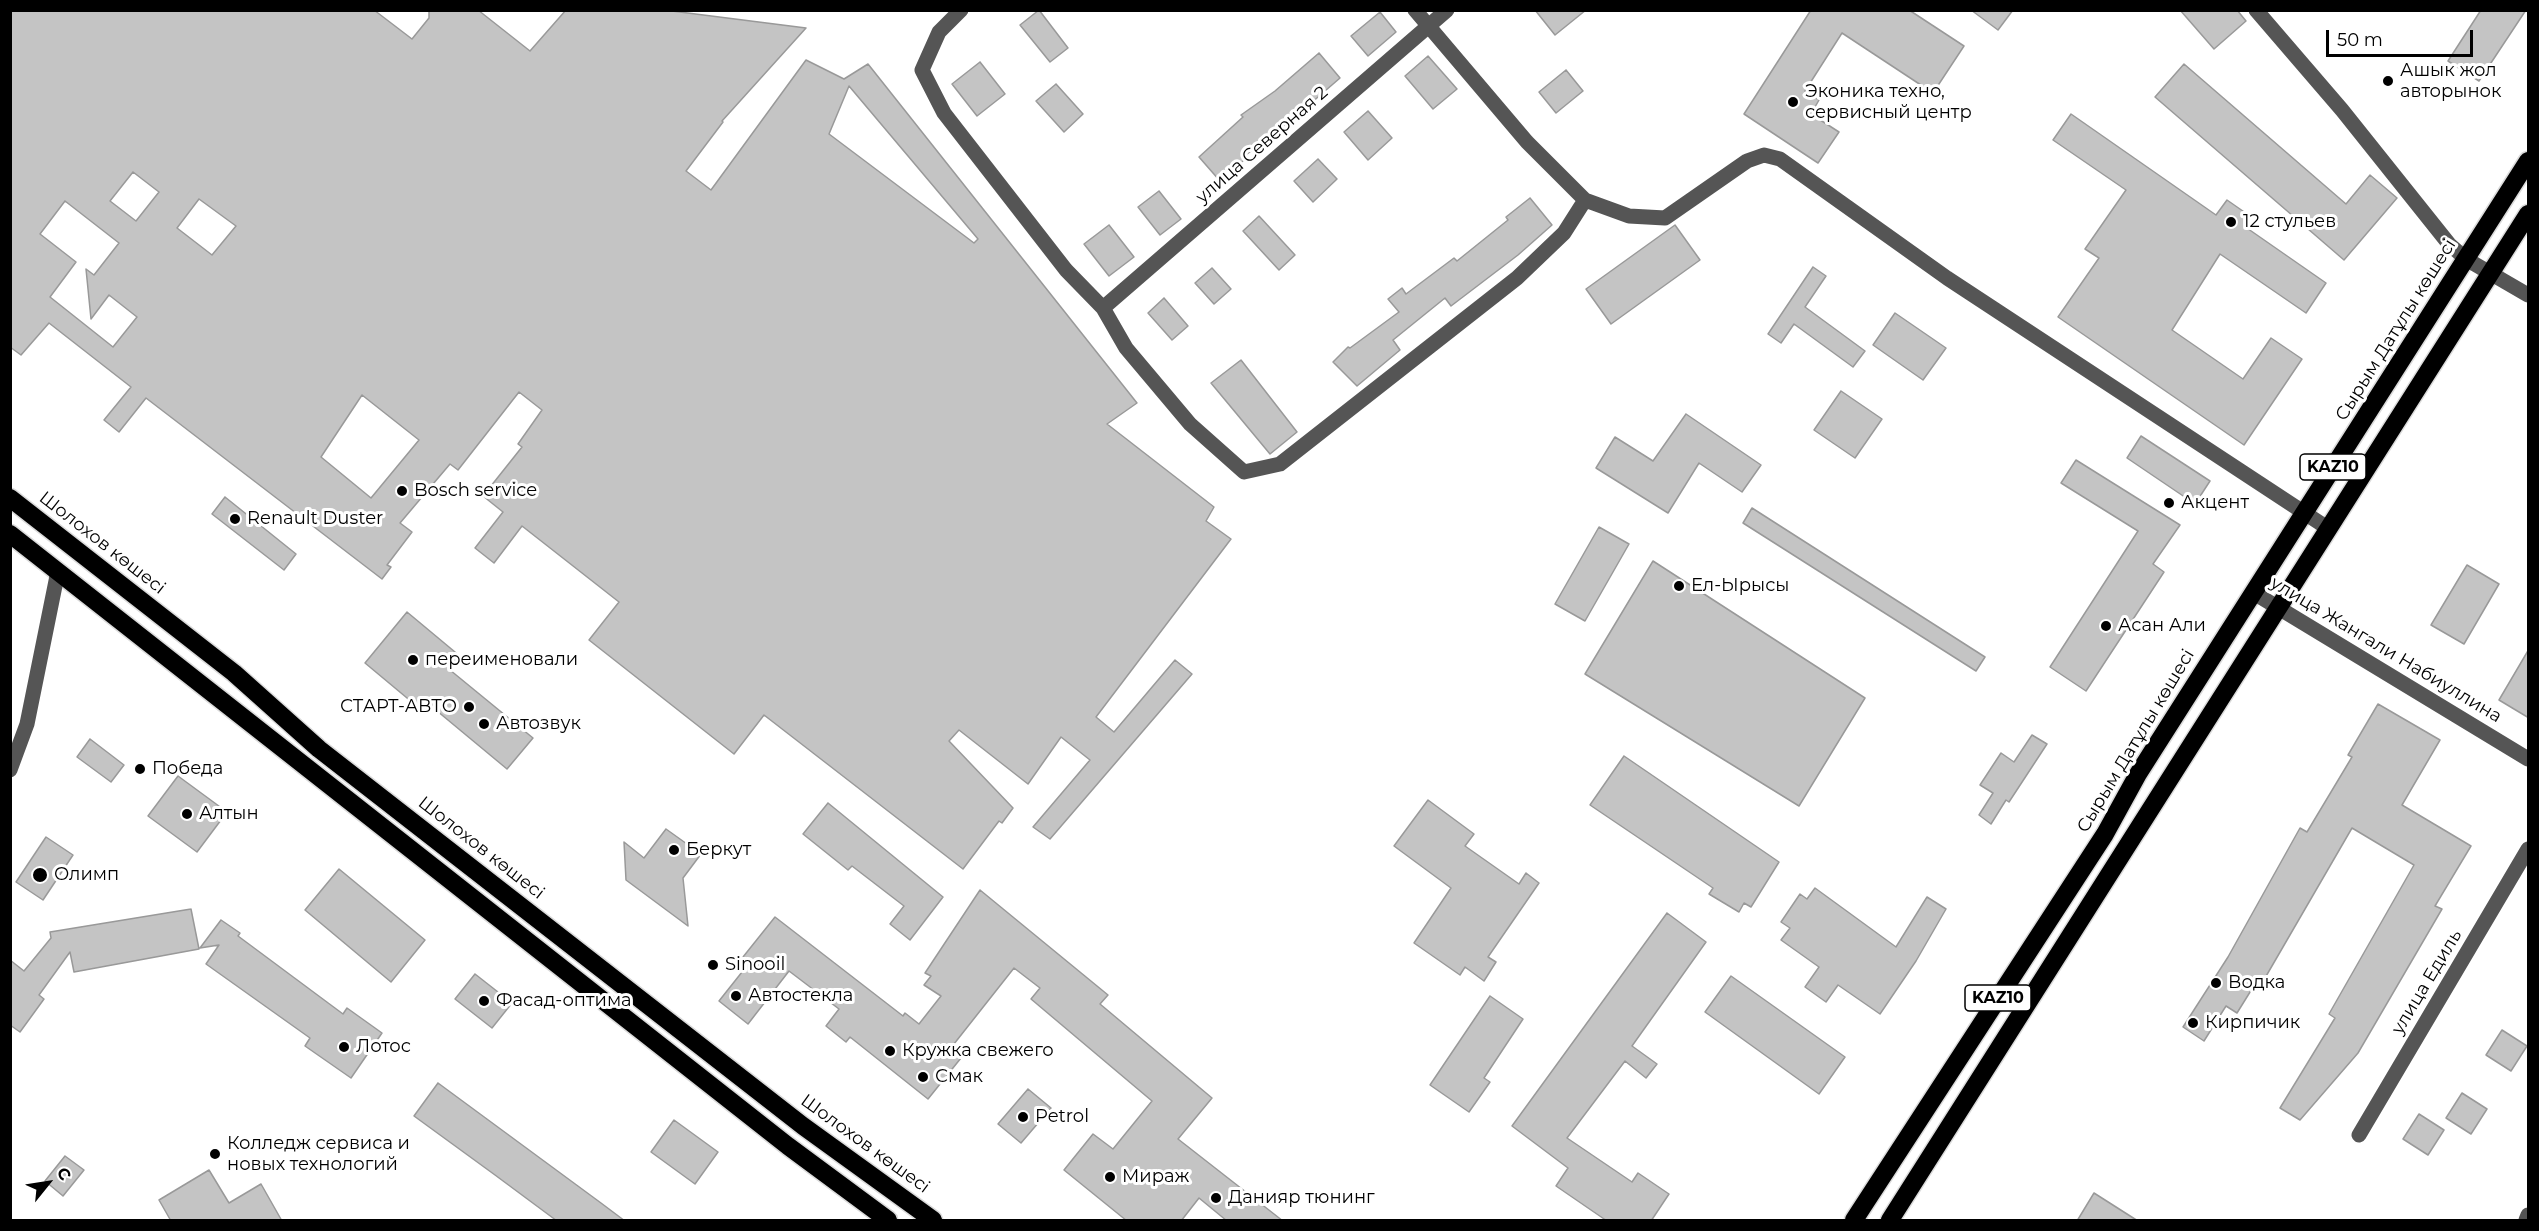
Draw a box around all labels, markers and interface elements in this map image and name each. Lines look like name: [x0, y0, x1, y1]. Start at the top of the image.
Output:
scale bar: [2329, 18, 2476, 56]
text: 50 m: [2337, 29, 2383, 51]
place label: Ашык жол авторынок: [2400, 60, 2502, 103]
marker: Ашык жол авторынок: [2381, 74, 2395, 88]
place label: Эконика техно, сервисный центр: [1805, 81, 1972, 124]
street label: улица Северная 2: [1192, 82, 1332, 208]
marker: Эконика техно, сервисный центр: [1786, 95, 1800, 109]
place label: 12 стульев: [2243, 211, 2336, 233]
marker: 12 стульев: [2224, 215, 2238, 229]
street label: Сырым Датұлы көшесі: [2331, 235, 2461, 425]
road number: KAZ10: [2300, 454, 2366, 480]
place label: Bosch service: [414, 480, 537, 502]
marker: Bosch service: [395, 484, 409, 498]
street label: Шолохов көшесі: [35, 487, 169, 599]
place label: Акцент: [2181, 492, 2249, 514]
marker: Акцент: [2162, 496, 2176, 510]
place label: Renault Duster: [247, 508, 383, 530]
marker: Renault Duster: [228, 512, 242, 526]
street label: улица Жангали Набиуллина: [2266, 572, 2506, 728]
place label: Ел-Ырысы: [1691, 575, 1789, 597]
marker: Ел-Ырысы: [1672, 579, 1686, 593]
place label: Асан Али: [2118, 615, 2206, 637]
marker: Асан Али: [2099, 619, 2113, 633]
street label: Сырым Датұлы көшесі: [2073, 645, 2199, 837]
place label: переименовали: [425, 649, 578, 671]
marker: переименовали: [406, 653, 420, 667]
place label: СТАРТ-АВТО: [340, 696, 457, 718]
marker: СТАРТ-АВТО: [462, 700, 476, 714]
place label: Автозвук: [496, 713, 581, 735]
marker: Автозвук: [477, 717, 491, 731]
place label: Победа: [152, 758, 223, 780]
marker: Победа: [133, 762, 147, 776]
street label: Шолохов көшесі: [414, 792, 548, 904]
place label: Алтын: [199, 803, 259, 825]
marker: Алтын: [180, 807, 194, 821]
place label: Беркут: [686, 839, 751, 861]
marker: Беркут: [667, 843, 681, 857]
place label: Олимп: [54, 864, 119, 886]
marker: Олимп: [31, 866, 49, 884]
street label: улица Едиль: [2387, 926, 2467, 1038]
place label: Sinooil: [725, 954, 785, 976]
marker: Sinooil: [706, 958, 720, 972]
place label: Водка: [2228, 972, 2285, 994]
marker: Водка: [2209, 976, 2223, 990]
place label: Автостекла: [748, 985, 853, 1007]
road number: KAZ10: [1965, 985, 2031, 1011]
marker: Автостекла: [729, 989, 743, 1003]
place label: Фасад-оптима: [496, 990, 632, 1012]
marker: Фасад-оптима: [477, 994, 491, 1008]
place label: Кирпичик: [2205, 1012, 2300, 1034]
marker: Кирпичик: [2186, 1016, 2200, 1030]
place label: Лотос: [356, 1036, 411, 1058]
marker: Лотос: [337, 1040, 351, 1054]
place label: Кружка свежего: [902, 1040, 1054, 1062]
marker: Кружка свежего: [883, 1044, 897, 1058]
place label: Смак: [935, 1066, 983, 1088]
marker: Смак: [916, 1070, 930, 1084]
street label: Шолохов көшесі: [796, 1090, 934, 1198]
place label: Petrol: [1035, 1106, 1089, 1128]
marker: Petrol: [1016, 1110, 1030, 1124]
place label: Колледж сервиса и новых технологий: [227, 1133, 410, 1176]
marker: Колледж сервиса и новых технологий: [208, 1147, 222, 1161]
north arrow: [18, 1153, 78, 1213]
text: С: [53, 1164, 75, 1184]
place label: Мираж: [1122, 1166, 1189, 1188]
marker: Мираж: [1103, 1170, 1117, 1184]
place label: Данияр тюнинг: [1228, 1187, 1375, 1209]
marker: Данияр тюнинг: [1209, 1191, 1223, 1205]

